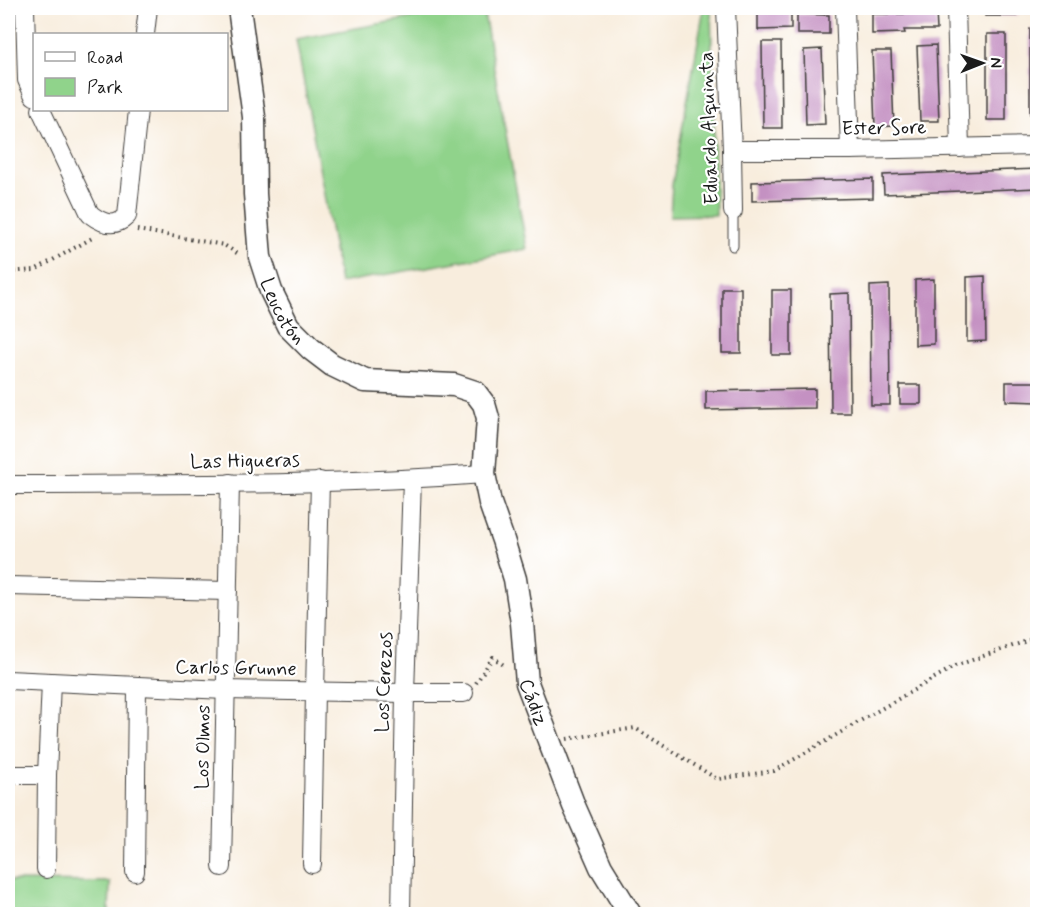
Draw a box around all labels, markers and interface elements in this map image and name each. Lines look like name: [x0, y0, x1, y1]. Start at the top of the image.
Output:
legend: [33, 33, 228, 111]
north arrow: [952, 33, 1012, 93]
text: Road: [87, 46, 123, 70]
street label: Eduardo Alquinta: [693, 51, 726, 205]
text: N: [985, 57, 1006, 68]
text: Park: [87, 76, 123, 100]
street label: Ester Sore: [841, 114, 927, 143]
street label: Leucotón: [253, 275, 311, 351]
street label: Las Higueras: [190, 447, 300, 476]
street label: Los Cerezos: [369, 631, 400, 733]
street label: Carlos Grunne: [175, 654, 297, 683]
street label: Cádiz: [512, 675, 554, 730]
street label: Los Olmos: [189, 704, 218, 790]

